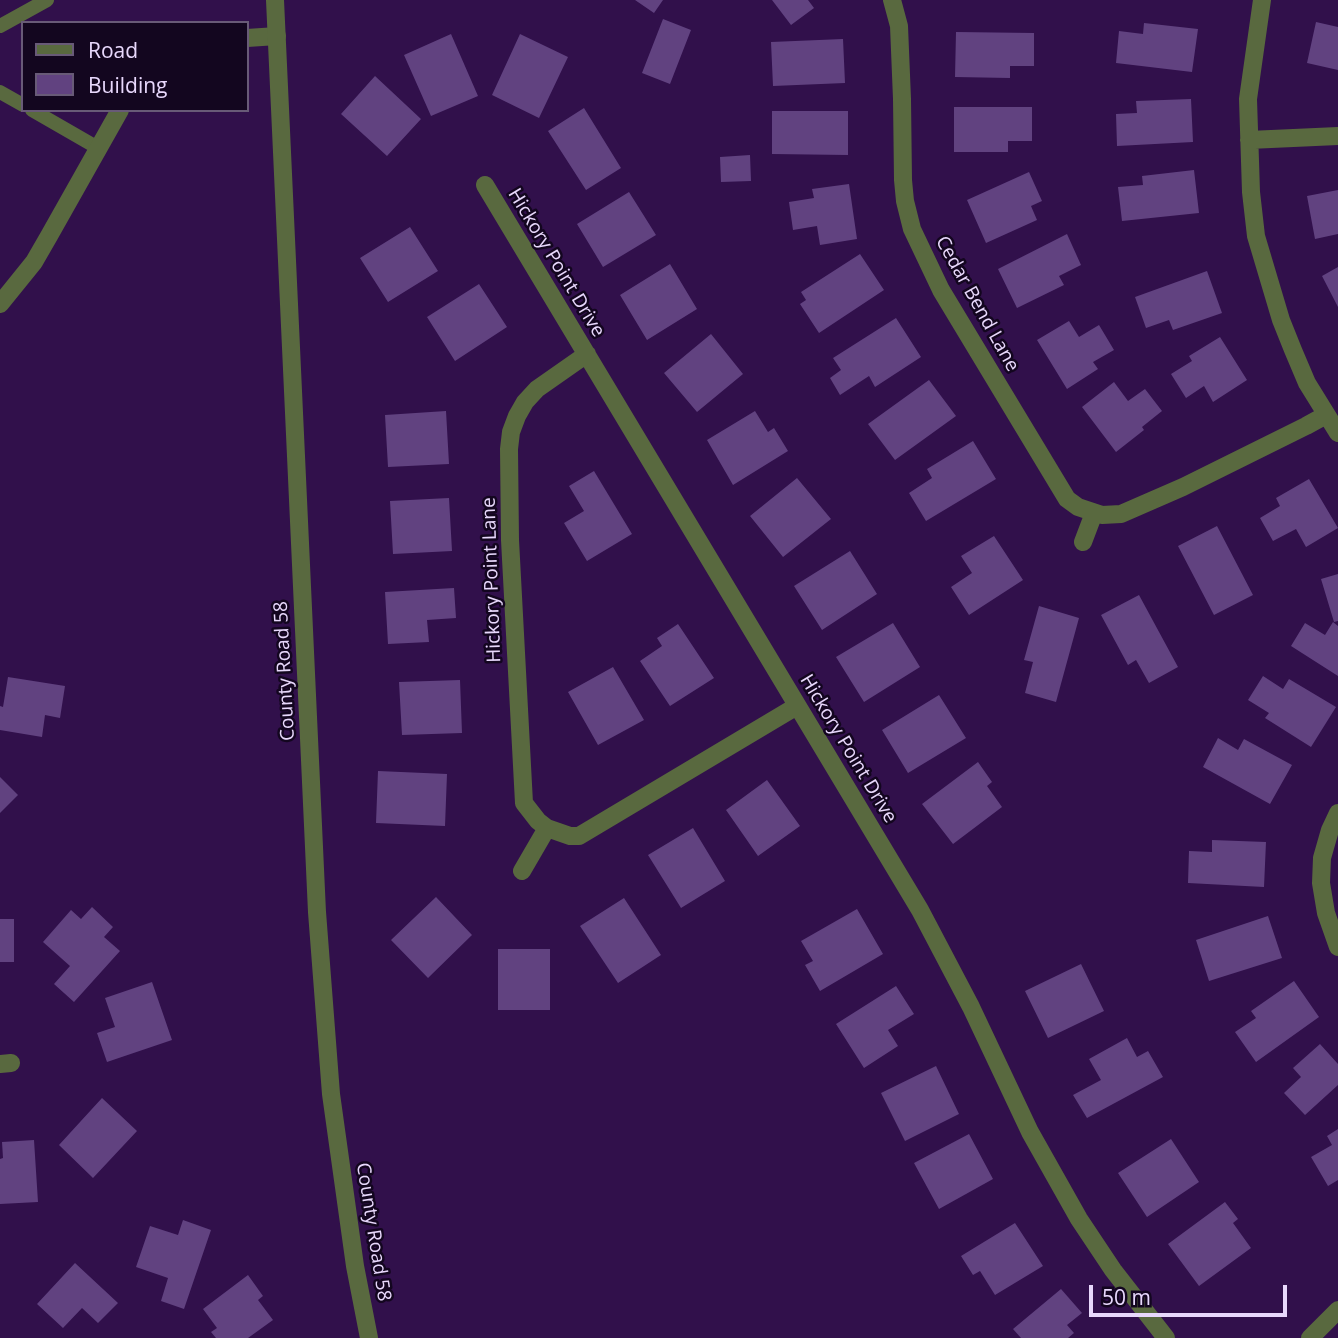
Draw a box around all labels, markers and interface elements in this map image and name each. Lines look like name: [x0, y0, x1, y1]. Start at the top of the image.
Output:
legend: [21, 21, 248, 112]
text: Road: [88, 36, 138, 64]
text: Building: [88, 71, 167, 99]
street label: Hickory Point Drive: [503, 185, 609, 341]
street label: Cedar Bend Lane: [930, 232, 1024, 376]
street label: Hickory Point Lane: [478, 497, 506, 663]
street label: County Road 58: [270, 601, 300, 741]
street label: Hickory Point Drive: [795, 671, 901, 827]
street label: County Road 58: [351, 1161, 395, 1303]
scale bar: [1093, 1272, 1291, 1316]
text: 50 m: [1102, 1283, 1151, 1311]

